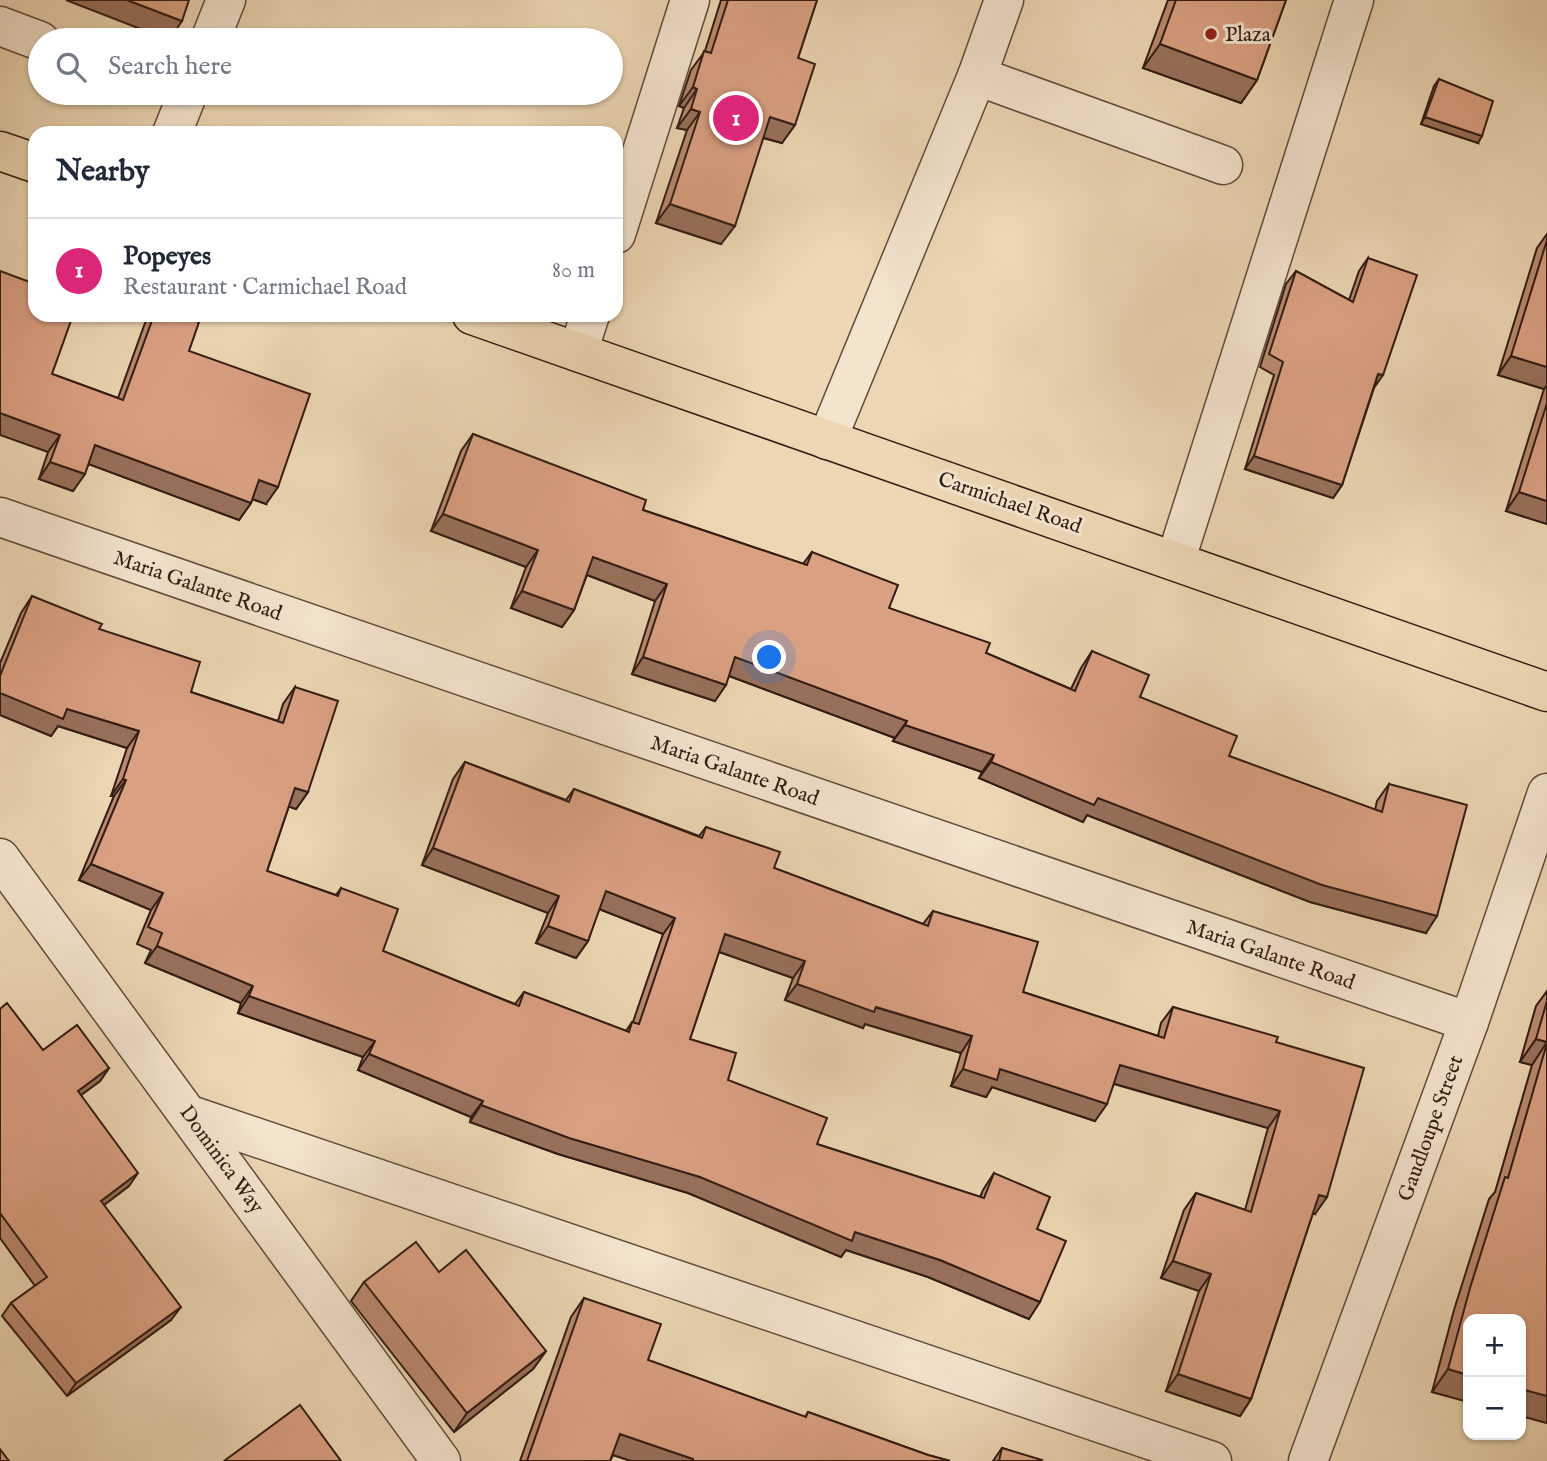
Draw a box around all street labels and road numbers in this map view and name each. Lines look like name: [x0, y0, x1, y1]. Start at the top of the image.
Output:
street label: Carmichael Road: [934, 466, 1086, 541]
street label: Maria Galante Road: [110, 545, 286, 628]
street label: Maria Galante Road: [647, 730, 823, 813]
street label: Maria Galante Road: [1183, 914, 1359, 997]
street label: Gaudloupe Street: [1392, 1052, 1470, 1205]
street label: Dominica Way: [172, 1100, 270, 1220]

